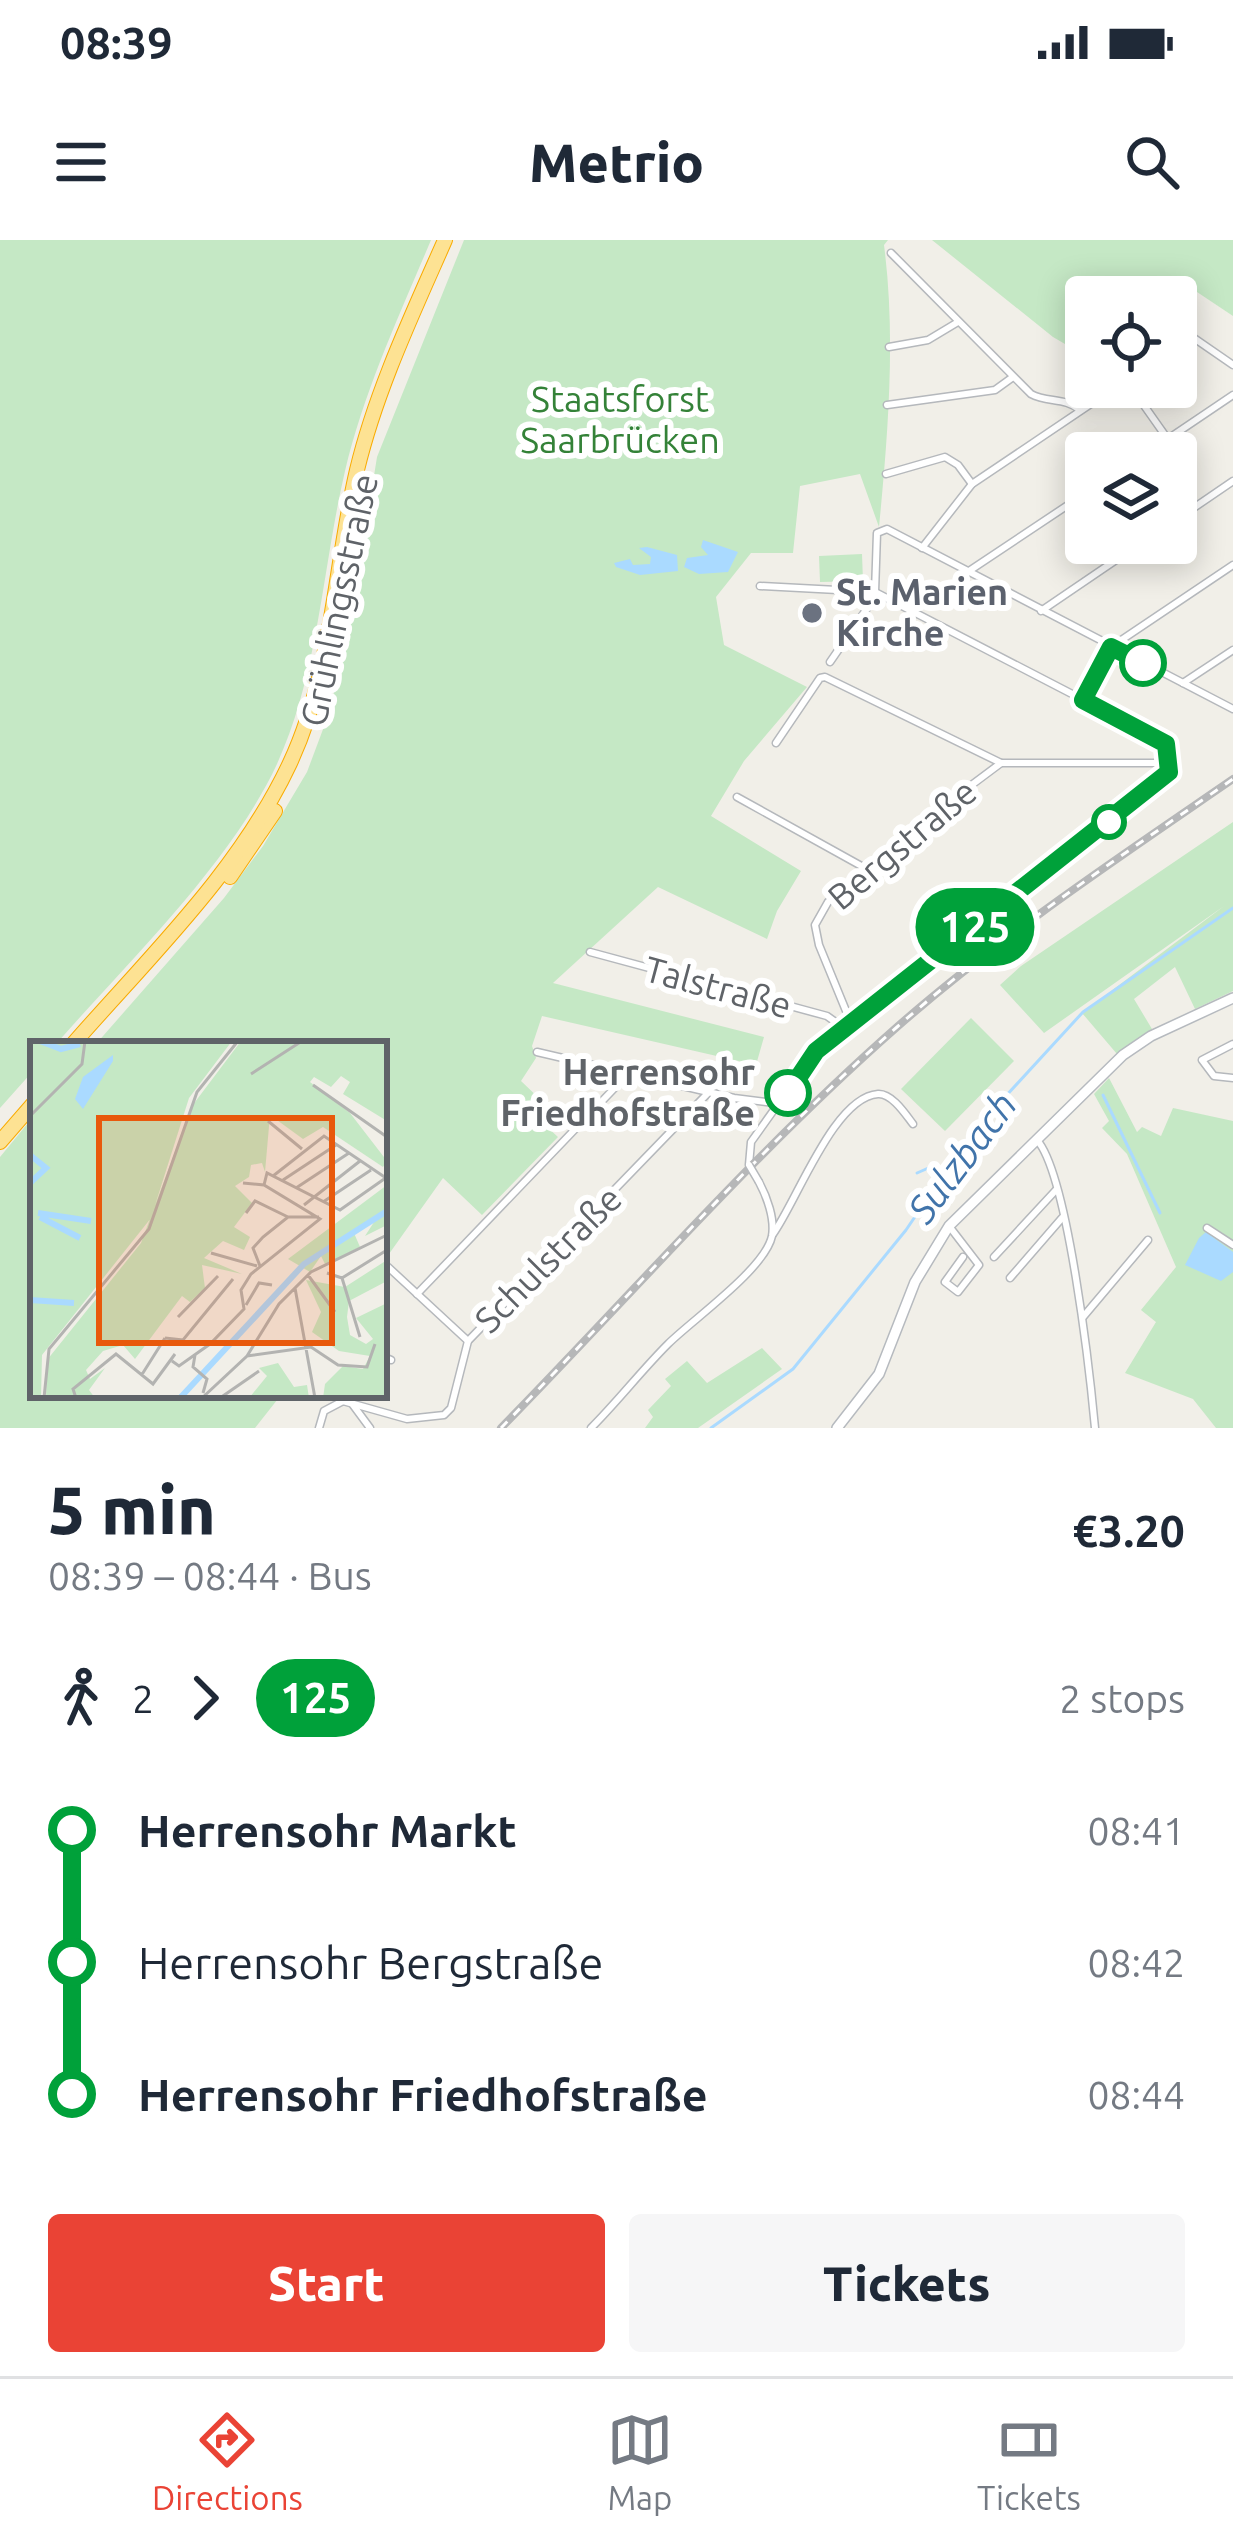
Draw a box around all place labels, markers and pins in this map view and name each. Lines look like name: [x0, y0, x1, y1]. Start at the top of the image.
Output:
place label: St. Marien Kirche: [836, 571, 1008, 653]
marker: St. Marien Kirche: [799, 600, 825, 626]
unlabelled marker: [1121, 641, 1165, 685]
unlabelled marker: [1093, 806, 1125, 838]
place label: Herrensohr Friedhofstraße: [500, 1051, 755, 1133]
marker: Herrensohr Friedhofstraße: [766, 1071, 810, 1115]

